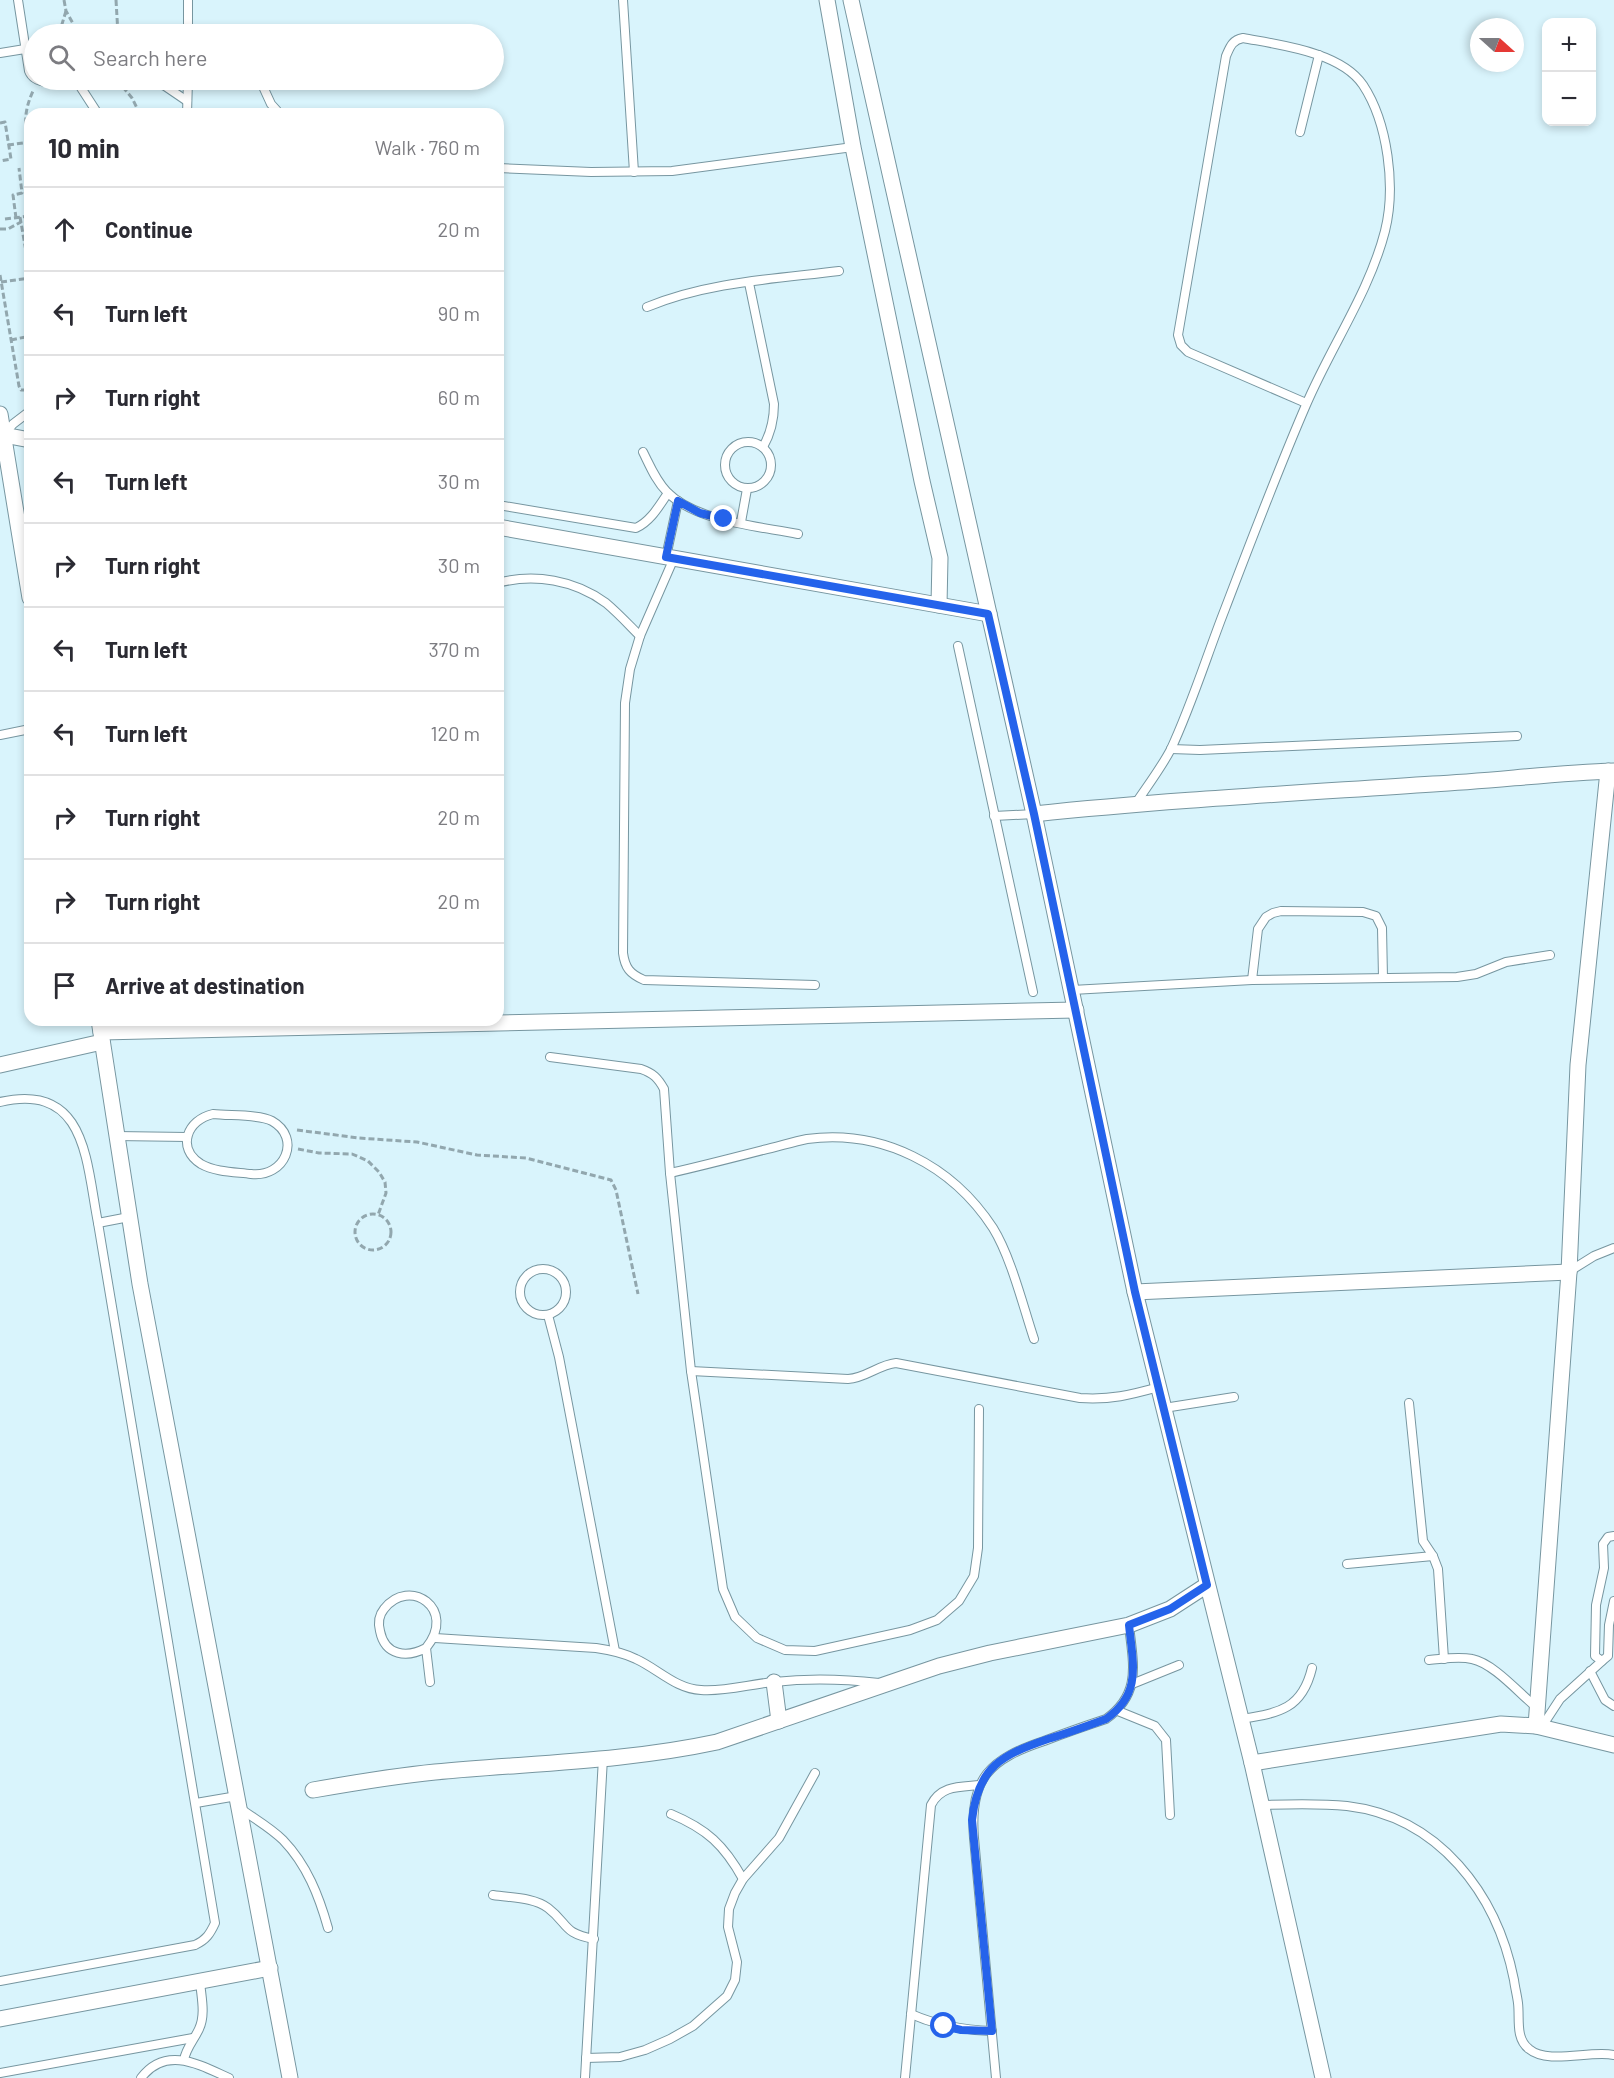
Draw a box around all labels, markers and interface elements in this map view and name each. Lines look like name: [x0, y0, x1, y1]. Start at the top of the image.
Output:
north arrow: [1470, 18, 1524, 72]
map controls: [1542, 18, 1596, 126]
button: +: [1542, 18, 1596, 72]
search box: [24, 24, 504, 90]
icon: search: [45, 41, 78, 74]
text: Search here: [93, 44, 207, 70]
button: −: [1542, 72, 1596, 126]
text: 10 min: [48, 132, 120, 163]
text: Walk · 760 m: [375, 135, 480, 159]
icon: ahead: [48, 213, 81, 246]
text: Continue: [105, 216, 193, 242]
text: 20 m: [437, 217, 480, 241]
icon: left: [48, 297, 81, 330]
text: Turn left: [105, 300, 188, 326]
text: 90 m: [438, 301, 480, 325]
icon: right: [48, 381, 81, 414]
text: Turn right: [105, 384, 200, 410]
text: 60 m: [438, 385, 480, 409]
icon: left: [48, 465, 81, 498]
text: Turn left: [105, 468, 188, 494]
text: 30 m: [438, 469, 480, 493]
route end: [710, 505, 736, 531]
icon: right: [48, 549, 81, 582]
text: Turn right: [105, 552, 200, 578]
text: 30 m: [438, 553, 480, 577]
icon: left: [48, 633, 81, 666]
text: Turn left: [105, 636, 188, 662]
text: 370 m: [428, 637, 480, 661]
icon: left: [48, 717, 81, 750]
text: Turn left: [105, 720, 188, 746]
text: 120 m: [430, 721, 480, 745]
icon: right: [48, 801, 81, 834]
text: Turn right: [105, 804, 200, 830]
text: 20 m: [437, 805, 480, 829]
icon: right: [48, 885, 81, 918]
text: Turn right: [105, 888, 200, 914]
text: 20 m: [437, 889, 480, 913]
icon: arrive: [48, 969, 81, 1002]
text: Arrive at destination: [105, 972, 304, 998]
route start: [930, 2012, 956, 2038]

